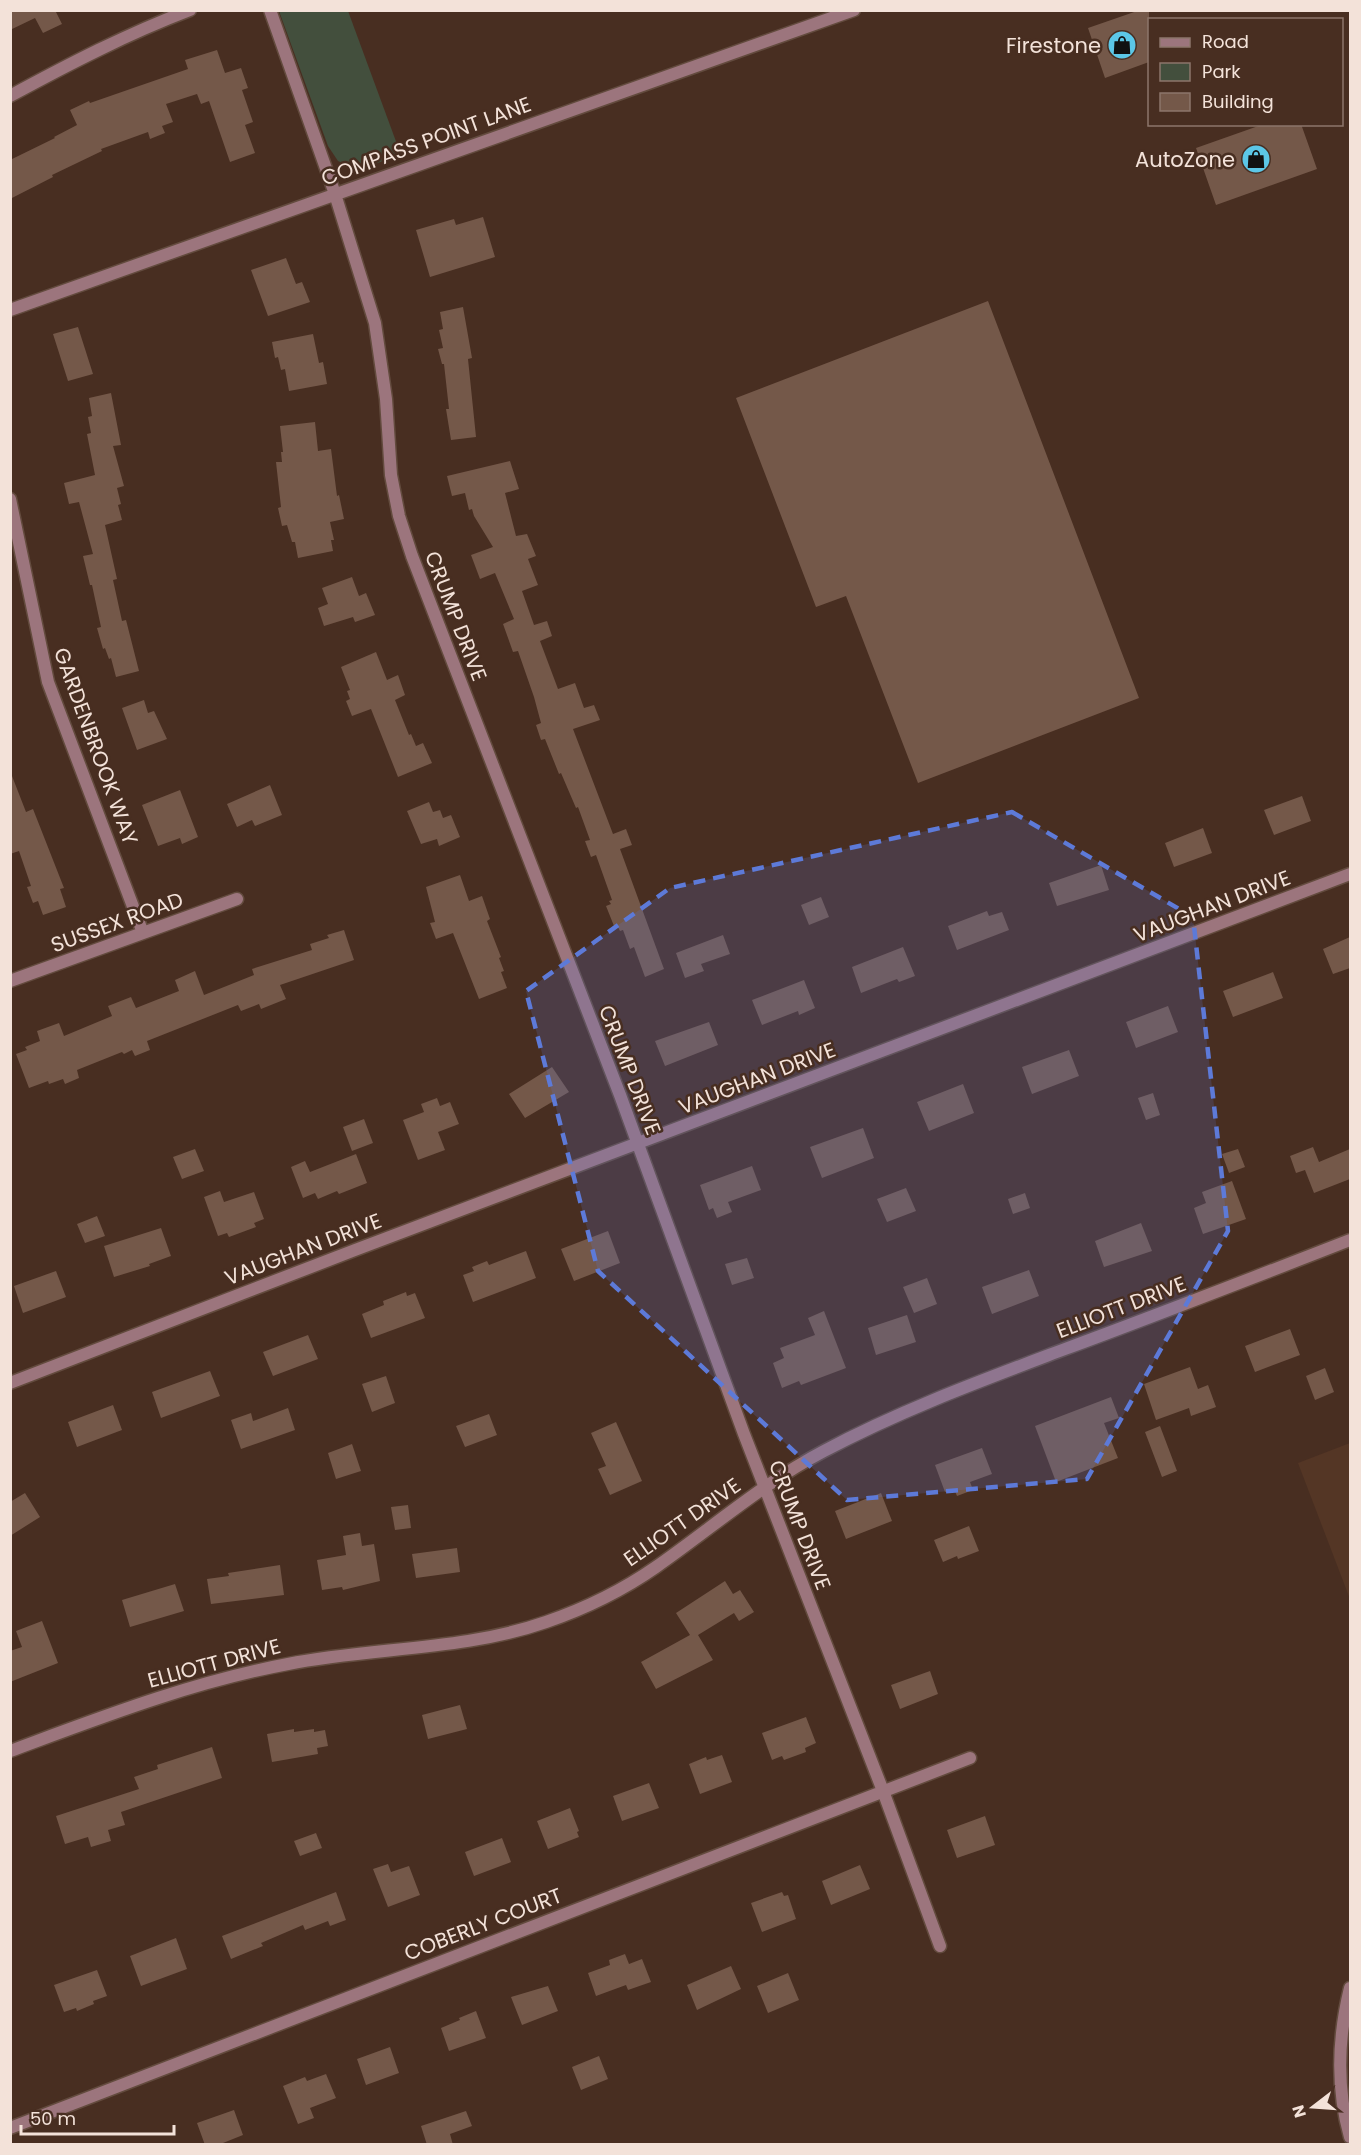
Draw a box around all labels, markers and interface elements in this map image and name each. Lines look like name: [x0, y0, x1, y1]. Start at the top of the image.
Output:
legend: [1148, 18, 1343, 126]
shop icon: Firestone: [1106, 29, 1138, 61]
text: Road: [1202, 29, 1249, 54]
place label: Firestone: [1006, 31, 1101, 60]
text: Park: [1202, 59, 1241, 84]
street label: COMPASS POINT LANE: [317, 89, 535, 193]
text: Building: [1202, 89, 1274, 114]
shop icon: AutoZone: [1240, 143, 1272, 175]
place label: AutoZone: [1135, 145, 1235, 174]
street label: CRUMP DRIVE: [418, 547, 494, 685]
street label: GARDENBROOK WAY: [47, 644, 145, 848]
street label: VAUGHAN DRIVE: [1129, 863, 1295, 949]
street label: SUSSEX ROAD: [47, 885, 187, 959]
street label: CRUMP DRIVE: [592, 1001, 668, 1139]
street label: VAUGHAN DRIVE: [674, 1035, 840, 1121]
street label: VAUGHAN DRIVE: [220, 1206, 386, 1292]
street label: ELLIOTT DRIVE: [1052, 1269, 1190, 1345]
street label: CRUMP DRIVE: [762, 1456, 838, 1594]
street label: ELLIOTT DRIVE: [618, 1471, 746, 1573]
street label: ELLIOTT DRIVE: [144, 1631, 284, 1695]
street label: COBERLY COURT: [400, 1881, 566, 1967]
north arrow: [1283, 2077, 1343, 2137]
scale bar: [21, 2098, 174, 2136]
text: N: [1286, 2102, 1312, 2120]
text: 50 m: [30, 2106, 76, 2131]

